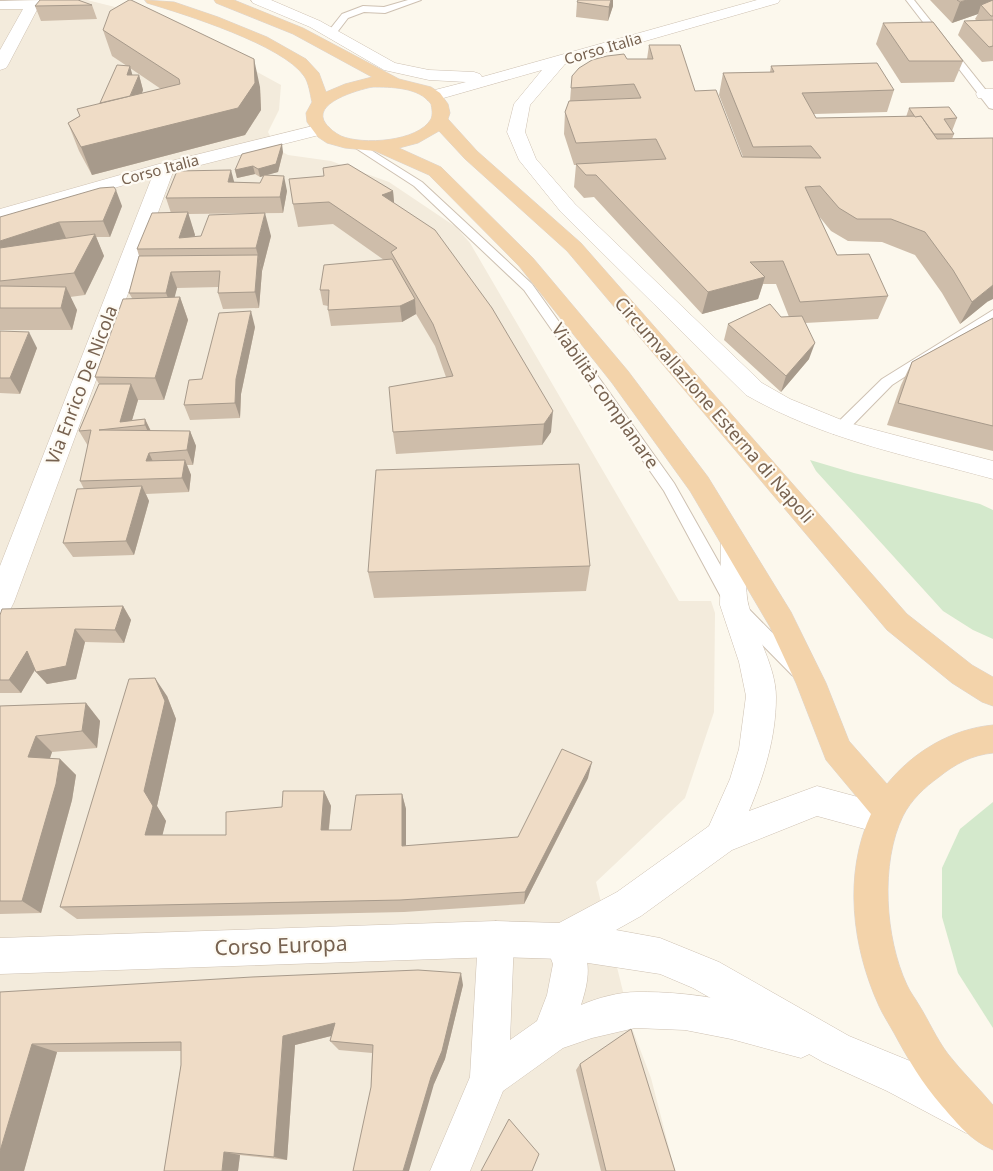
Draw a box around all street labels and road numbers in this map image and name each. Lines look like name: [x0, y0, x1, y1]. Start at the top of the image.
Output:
street label: Corso Italia: [562, 27, 644, 69]
street label: Corso Italia: [119, 149, 201, 189]
street label: Circumvallazione Esterna di Napoli: [610, 291, 820, 528]
street label: Via Enrico De Nicola: [40, 302, 122, 467]
street label: Viabilità complanare: [547, 318, 665, 473]
street label: Corso Europa: [214, 929, 348, 961]

